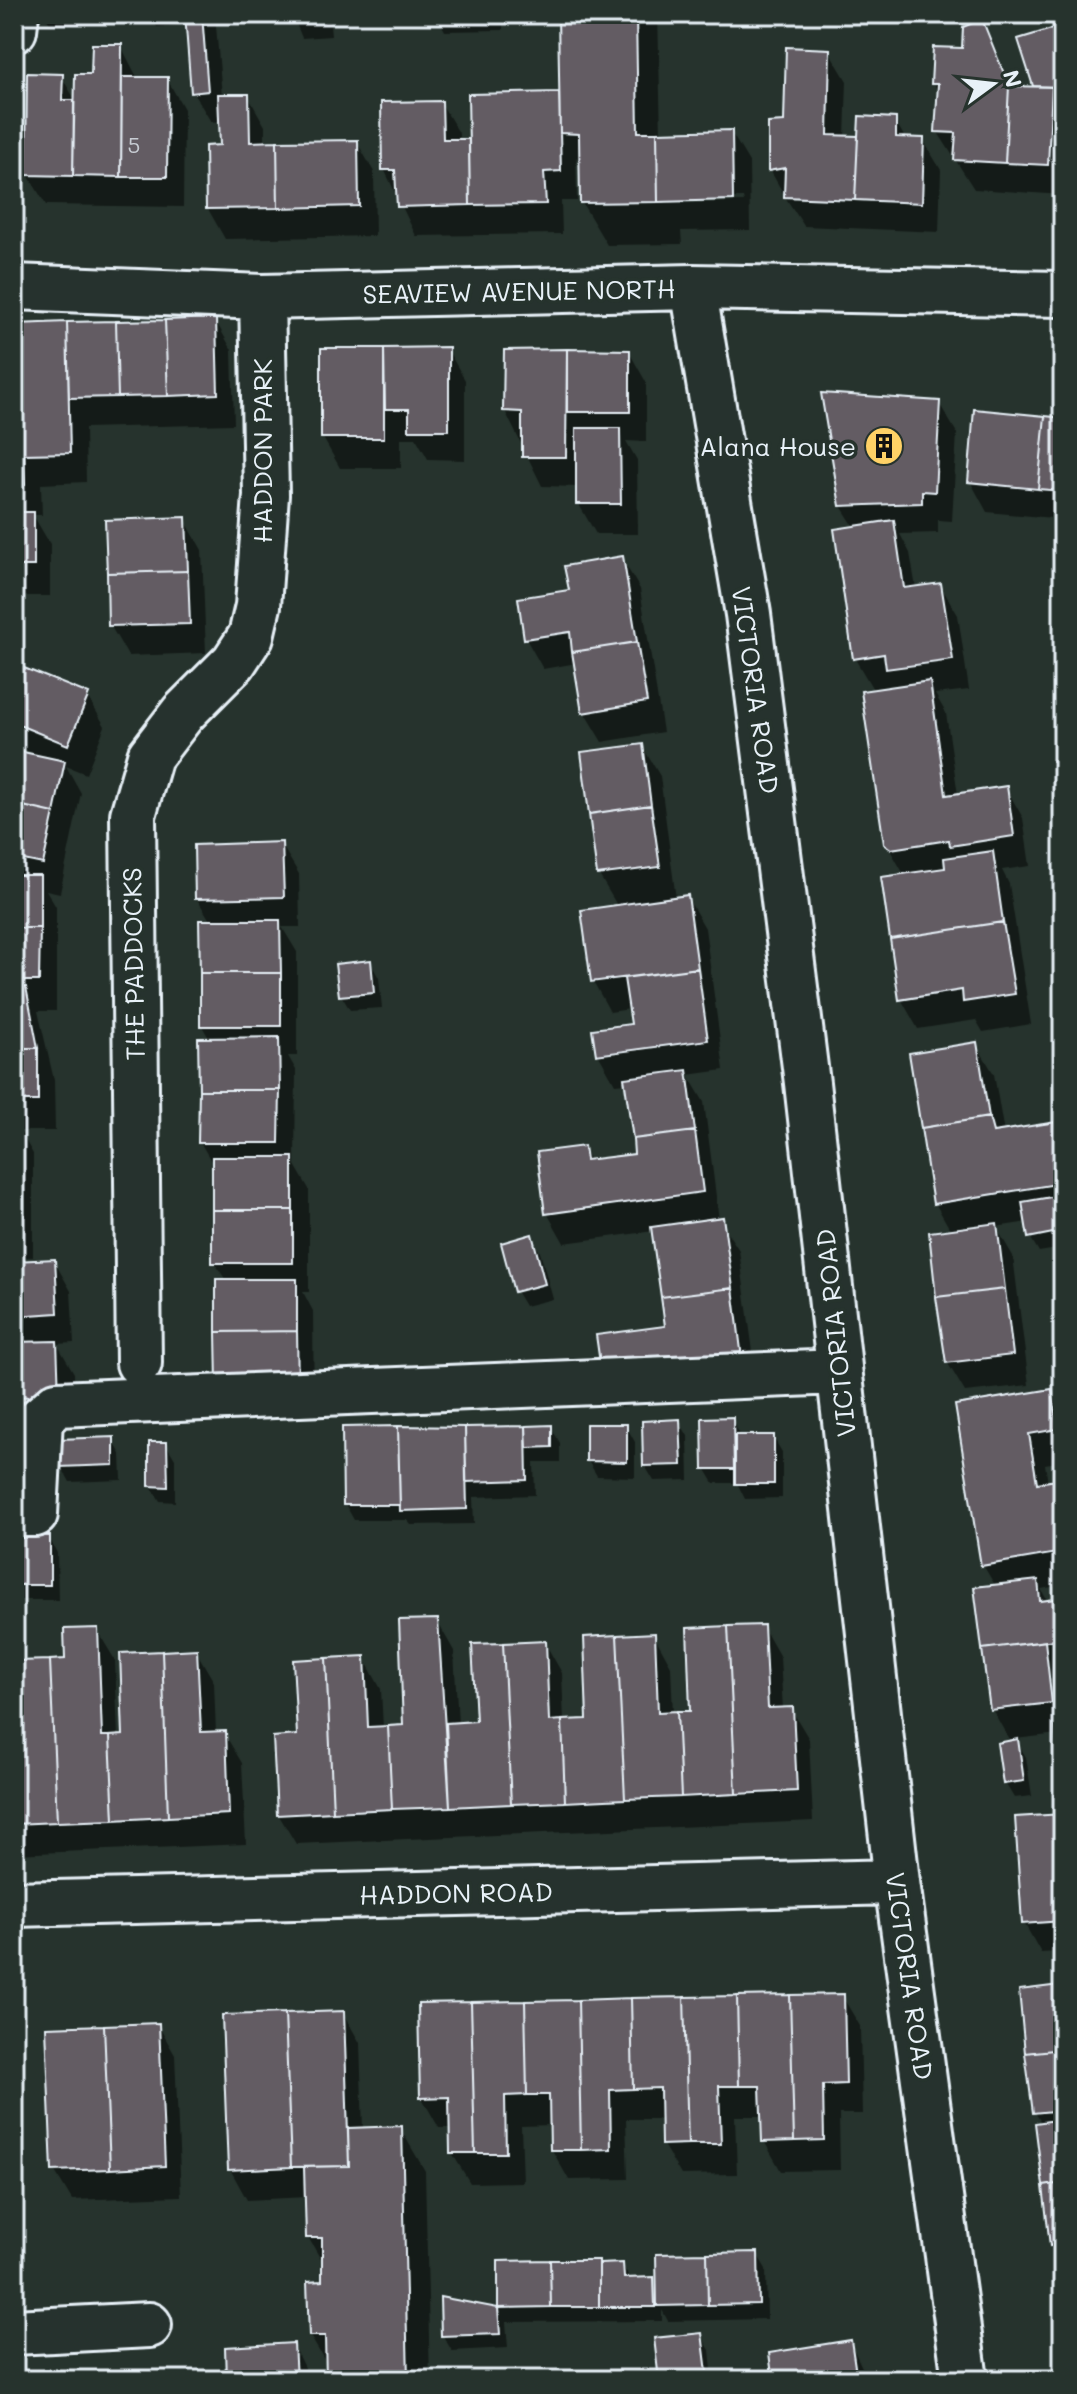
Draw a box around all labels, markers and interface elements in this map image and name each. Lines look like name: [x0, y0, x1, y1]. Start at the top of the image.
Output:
north arrow: [953, 44, 1033, 124]
text: N: [997, 67, 1029, 91]
house number: 5: [128, 130, 140, 159]
street label: SEAVIEW AVENUE NORTH: [362, 271, 676, 311]
street label: HADDON PARK: [245, 358, 279, 543]
building icon: Alana House: [863, 425, 905, 467]
place label: Alana House: [699, 429, 856, 463]
street label: VICTORIA ROAD: [725, 584, 787, 796]
street label: THE PADDOCKS: [114, 867, 152, 1061]
street label: VICTORIA ROAD: [807, 1227, 863, 1439]
street label: VICTORIA ROAD: [879, 1870, 941, 2082]
street label: HADDON ROAD: [359, 1874, 553, 1912]

